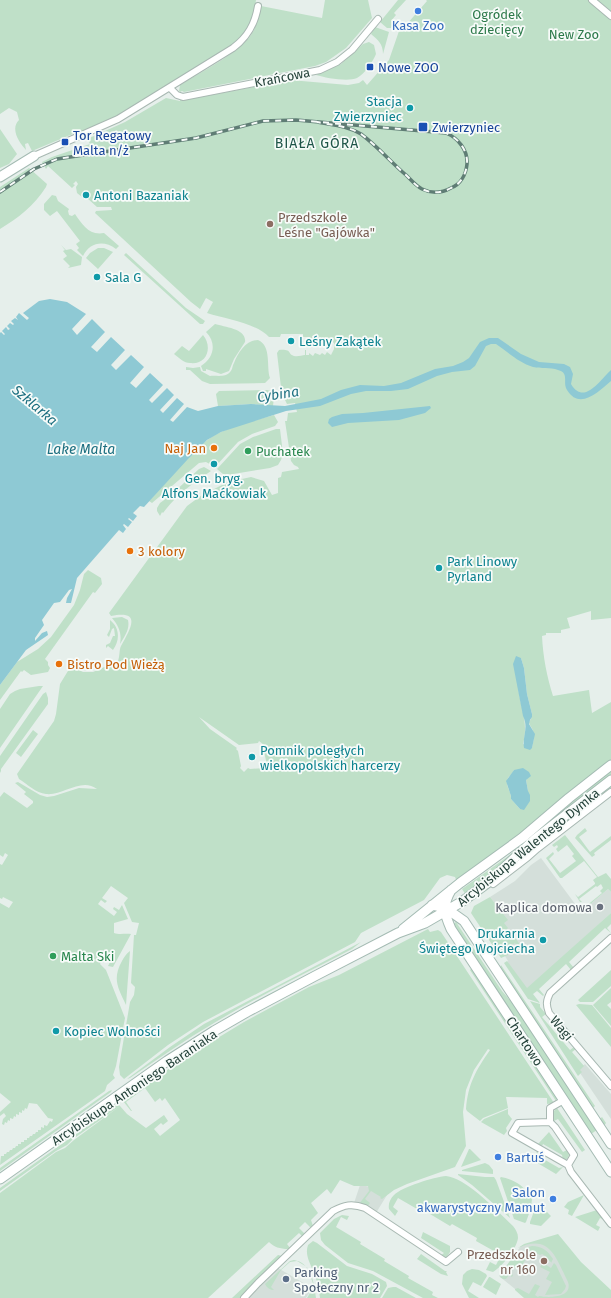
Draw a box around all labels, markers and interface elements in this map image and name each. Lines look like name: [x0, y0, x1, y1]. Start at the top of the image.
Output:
marker: Kasa Zoo: [413, 6, 423, 16]
park label: Ogródek dziecięcy: [470, 7, 524, 37]
place label: Kasa Zoo: [392, 18, 444, 33]
park label: New Zoo: [549, 27, 599, 42]
place label: Nowe ZOO: [378, 60, 439, 75]
marker: Nowe ZOO: [365, 62, 375, 72]
street label: Krańcowa: [253, 65, 311, 90]
place label: Stacja Zwierzyniec: [334, 94, 402, 124]
marker: Stacja Zwierzyniec: [405, 103, 415, 113]
place label: Zwierzyniec: [432, 120, 500, 135]
marker: Zwierzyniec: [417, 121, 429, 133]
place label: Tor Regatowy Malta n/ż: [73, 128, 152, 158]
district label: BIAŁA GÓRA: [275, 134, 359, 152]
marker: Tor Regatowy Malta n/ż: [60, 137, 70, 147]
place label: Antoni Bazaniak: [94, 188, 189, 203]
marker: Antoni Bazaniak: [81, 190, 91, 200]
place label: Przedszkole Leśne "Gajówka": [278, 210, 375, 240]
marker: Przedszkole Leśne "Gajówka": [265, 219, 275, 229]
place label: Sala G: [105, 270, 142, 285]
marker: Sala G: [92, 272, 102, 282]
place label: Leśny Zakątek: [299, 334, 381, 349]
marker: Leśny Zakątek: [286, 336, 296, 346]
water label: Szklarka: [8, 381, 61, 429]
water label: Cybina: [256, 383, 300, 406]
water label: Lake Malta: [47, 441, 115, 458]
place label: Naj Jan: [164, 441, 206, 456]
marker: Naj Jan: [209, 443, 219, 453]
place label: Puchatek: [256, 444, 310, 459]
marker: Puchatek: [243, 446, 253, 456]
marker: Gen. bryg. Alfons Maćkowiak: [209, 459, 219, 469]
place label: Gen. bryg. Alfons Maćkowiak: [162, 471, 267, 501]
place label: 3 kolory: [138, 544, 185, 559]
marker: 3 kolory: [125, 546, 135, 556]
place label: Park Linowy Pyrland: [447, 554, 518, 584]
marker: Park Linowy Pyrland: [434, 563, 444, 573]
place label: Bistro Pod Wieżą: [67, 657, 165, 672]
marker: Bistro Pod Wieżą: [54, 659, 64, 669]
place label: Pomnik poległych wielkopolskich harcerzy: [260, 743, 401, 773]
marker: Pomnik poległych wielkopolskich harcerzy: [247, 752, 257, 762]
street label: Arcybiskupa Walentego Dymka: [454, 785, 602, 909]
place label: Kaplica domowa: [495, 900, 592, 915]
marker: Kaplica domowa: [595, 902, 605, 912]
place label: Drukarnia Świętego Wojciecha: [419, 926, 535, 956]
marker: Drukarnia Świętego Wojciecha: [538, 935, 548, 945]
place label: Malta Ski: [61, 949, 114, 964]
marker: Malta Ski: [48, 951, 58, 961]
street label: Wagi: [547, 1013, 576, 1044]
street label: Chartowo: [503, 1014, 546, 1069]
place label: Kopiec Wolności: [64, 1024, 160, 1039]
street label: Arcybiskupa Antoniego Baraniaka: [49, 1026, 220, 1148]
marker: Kopiec Wolności: [51, 1026, 61, 1036]
place label: Bartuś: [506, 1150, 544, 1165]
marker: Bartuś: [493, 1152, 503, 1162]
place label: Salon akwarystyczny Mamut: [417, 1185, 545, 1215]
marker: Salon akwarystyczny Mamut: [548, 1194, 558, 1204]
place label: Przedszkole nr 160: [467, 1247, 536, 1277]
marker: Przedszkole nr 160: [539, 1256, 549, 1266]
place label: Parking Społeczny nr 2: [294, 1265, 379, 1295]
marker: Parking Społeczny nr 2: [281, 1274, 291, 1284]

